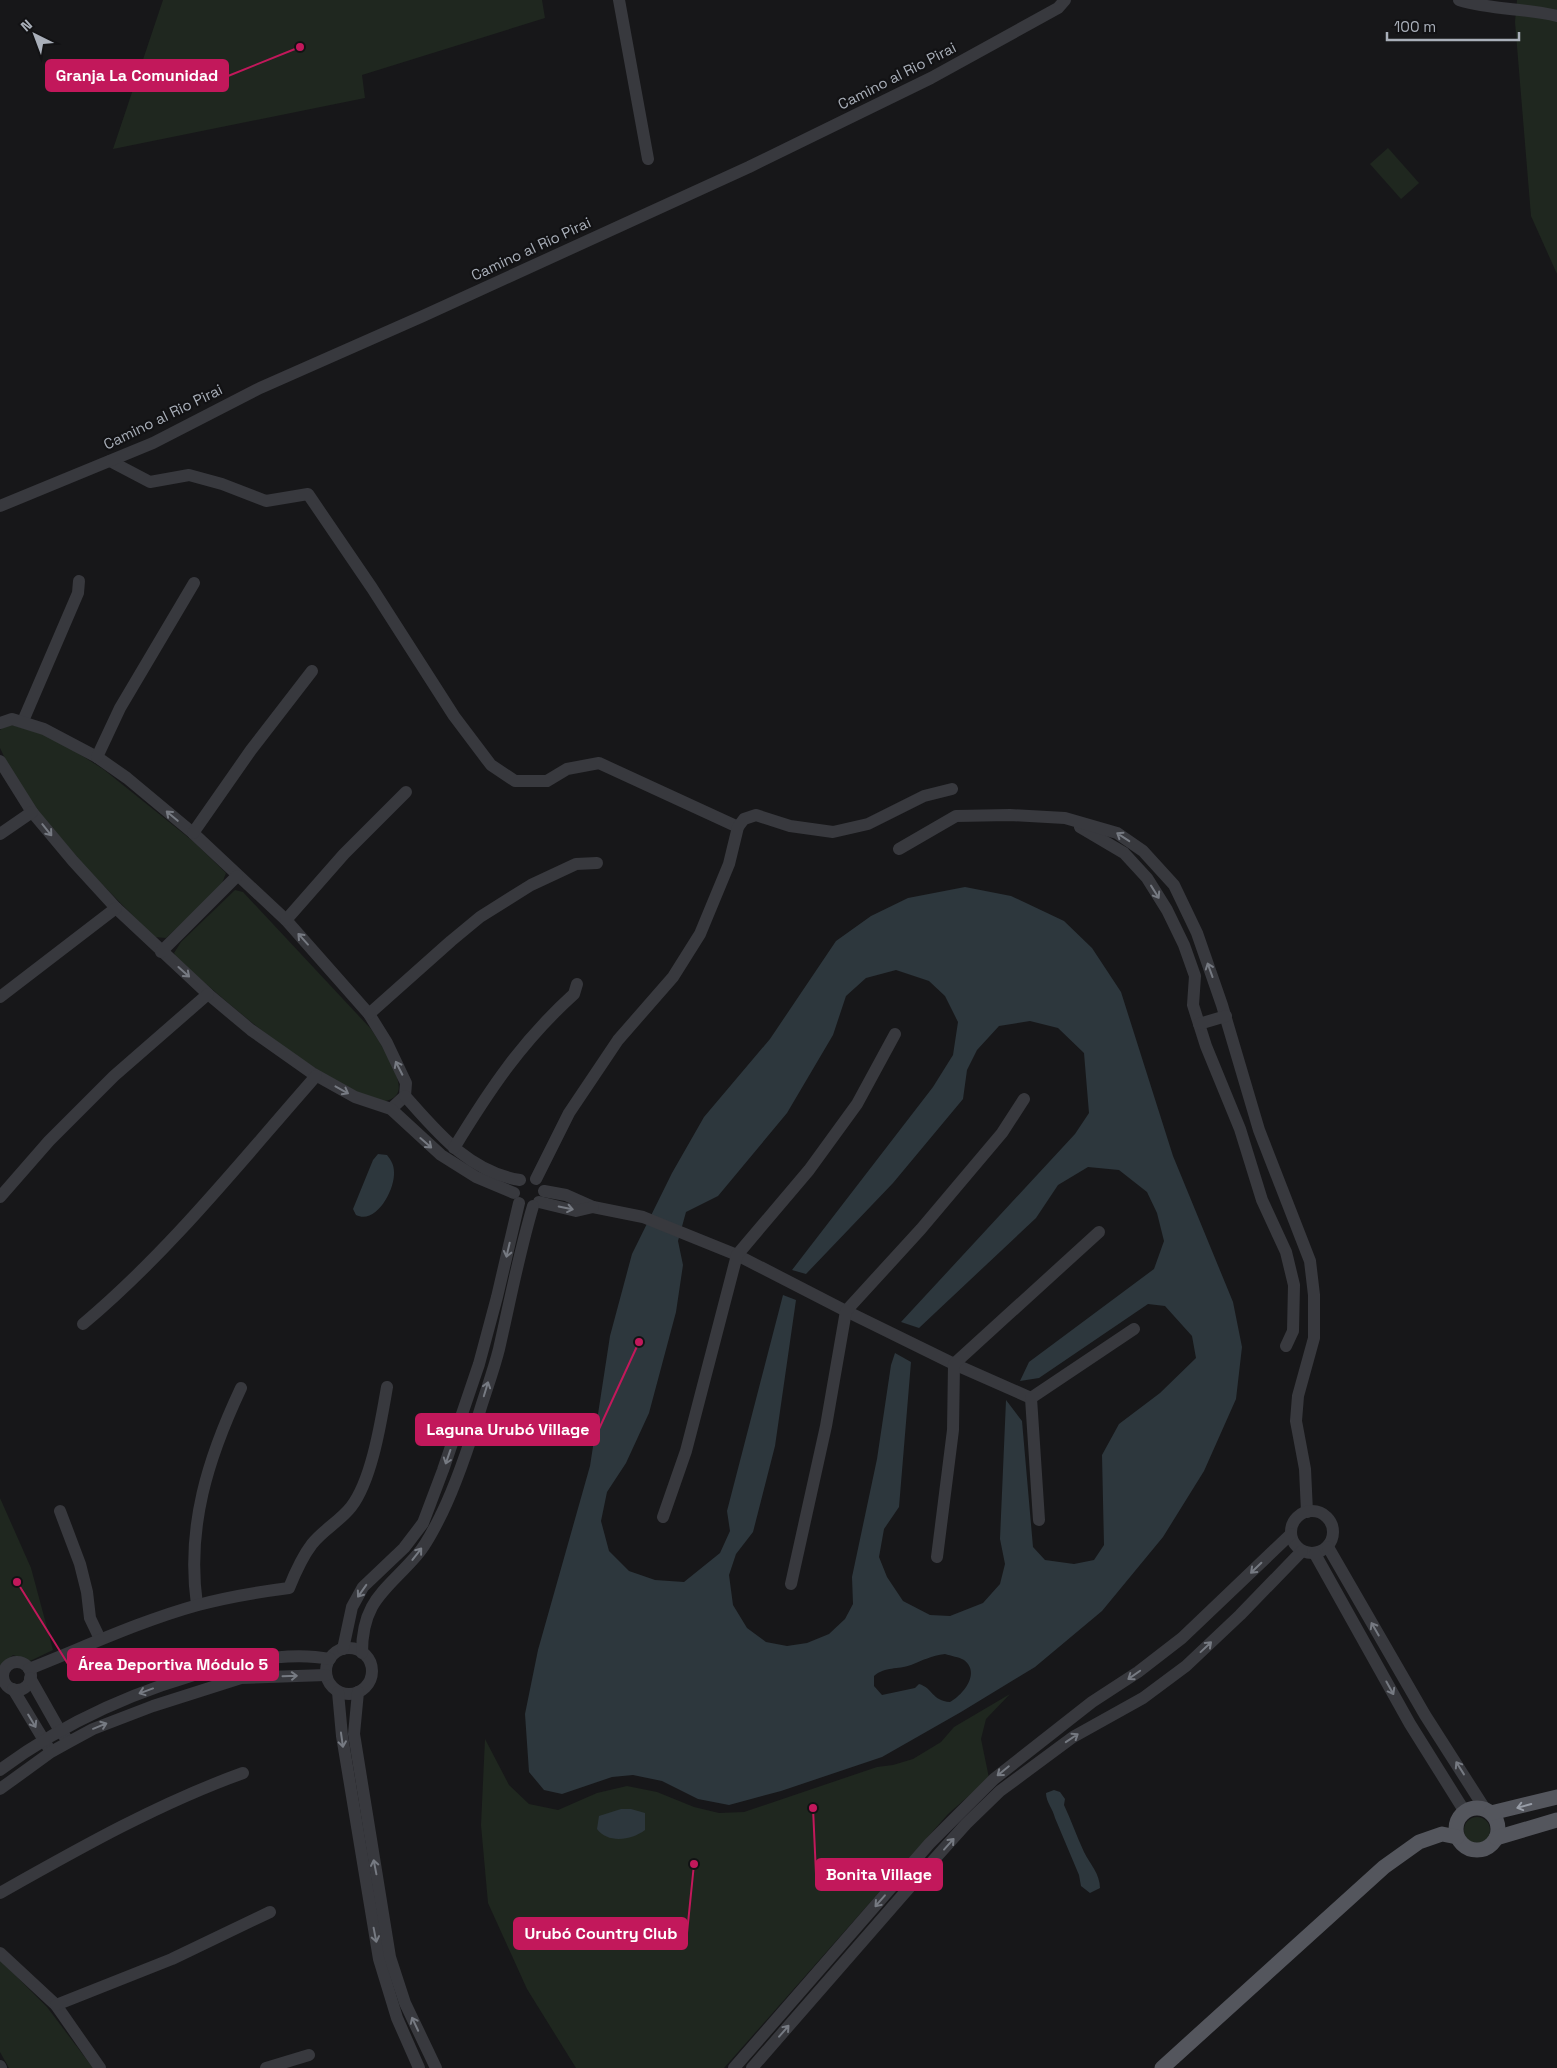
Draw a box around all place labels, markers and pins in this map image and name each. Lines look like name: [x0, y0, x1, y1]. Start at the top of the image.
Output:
callout: Granja La Comunidad: [46, 60, 228, 91]
callout: Laguna Urubó Village: [416, 1414, 599, 1445]
callout: Área Deportiva Módulo 5: [68, 1649, 278, 1680]
callout: Bonita Village: [816, 1859, 942, 1890]
callout: Urubó Country Club: [514, 1918, 687, 1949]

